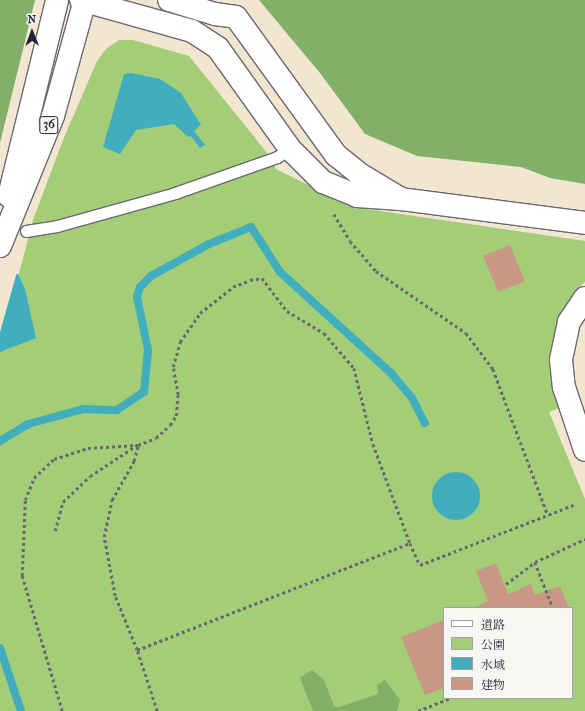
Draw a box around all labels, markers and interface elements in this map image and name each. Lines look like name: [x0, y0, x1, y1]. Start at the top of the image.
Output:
north arrow: [12, 12, 52, 52]
text: N: [27, 13, 36, 26]
road number: 36: [39, 115, 59, 135]
legend: [443, 607, 573, 699]
text: 道路: [481, 618, 505, 632]
text: 公園: [481, 638, 505, 652]
text: 水域: [481, 658, 505, 672]
text: 建物: [481, 678, 505, 692]

